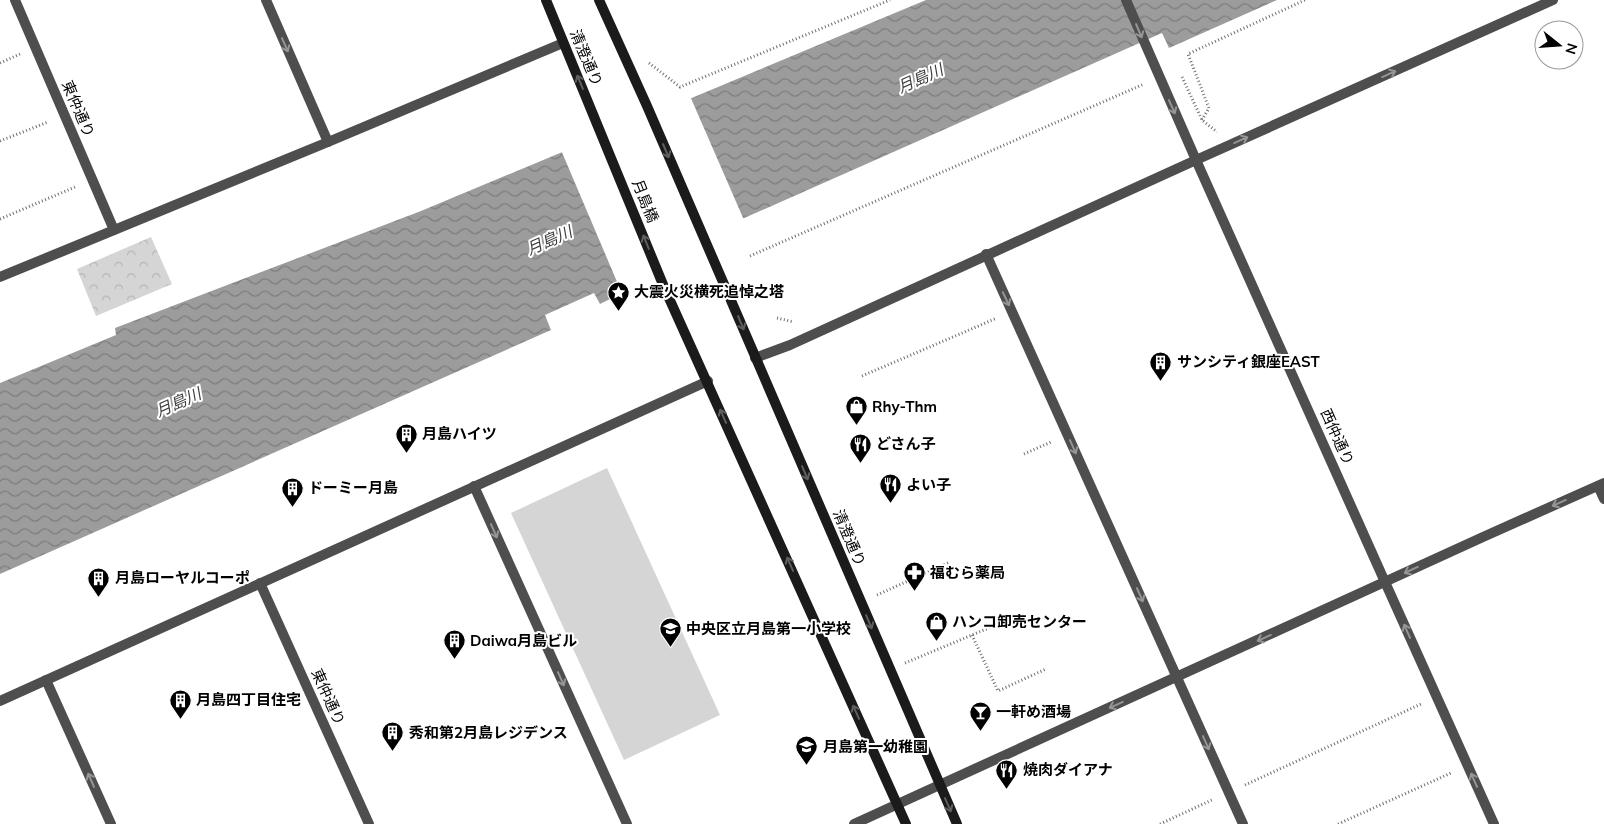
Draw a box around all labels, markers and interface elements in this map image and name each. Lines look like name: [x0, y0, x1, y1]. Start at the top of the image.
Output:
north arrow: [1534, 20, 1584, 70]
one-way arrow: [1135, 23, 1145, 38]
street label: 清澄通り: [566, 26, 607, 89]
one-way arrow: [281, 37, 291, 52]
text: N: [1561, 41, 1582, 56]
water label: 月島川: [894, 58, 948, 97]
one-way arrow: [1381, 68, 1396, 78]
one-way arrow: [574, 74, 583, 89]
street label: 東仲通り: [58, 77, 99, 140]
one-way arrow: [1168, 99, 1178, 114]
one-way arrow: [1233, 135, 1248, 145]
one-way arrow: [662, 143, 671, 158]
street label: 月島橋: [628, 176, 663, 225]
water label: 月島川: [523, 220, 577, 259]
one-way arrow: [640, 235, 650, 250]
place icon: 大震火災横死追悼之塔: [606, 280, 630, 311]
place label: 大震火災横死追悼之塔: [634, 282, 784, 301]
one-way arrow: [1002, 291, 1012, 306]
one-way arrow: [736, 315, 746, 330]
building icon: サンシティ銀座EAST: [1149, 350, 1173, 381]
place label: サンシティ銀座EAST: [1177, 352, 1320, 371]
water label: 月島川: [152, 382, 206, 421]
shop icon: Rhy-Thm: [844, 395, 868, 426]
place label: Rhy-Thm: [872, 397, 937, 416]
street label: 西仲通り: [1317, 406, 1358, 468]
one-way arrow: [718, 409, 728, 424]
building icon: 月島ハイツ: [394, 422, 418, 453]
place label: 月島ハイツ: [422, 424, 497, 443]
restaurant icon: どさん子: [848, 432, 872, 463]
place label: どさん子: [876, 434, 936, 453]
one-way arrow: [1069, 439, 1079, 454]
one-way arrow: [800, 465, 810, 480]
restaurant icon: よい子: [878, 473, 902, 504]
place label: よい子: [906, 475, 951, 494]
building icon: ドーミー月島: [280, 476, 304, 507]
place label: ドーミー月島: [308, 478, 398, 497]
one-way arrow: [1552, 499, 1567, 509]
street label: 清澄通り: [829, 506, 870, 569]
one-way arrow: [490, 523, 500, 538]
one-way arrow: [784, 557, 794, 572]
pharmacy icon: 福むら薬局: [902, 561, 926, 592]
place label: 福むら薬局: [929, 563, 1005, 582]
building icon: 月島ローヤルコーポ: [87, 566, 111, 597]
one-way arrow: [1404, 566, 1419, 576]
place label: 月島ローヤルコーポ: [115, 568, 250, 587]
one-way arrow: [1136, 587, 1145, 602]
shop icon: ハンコ卸売センター: [924, 610, 948, 641]
place label: ハンコ卸売センター: [952, 612, 1087, 631]
one-way arrow: [865, 614, 875, 629]
school or university icon: 中央区立月島第一小学校: [658, 617, 682, 648]
place label: 中央区立月島第一小学校: [686, 619, 851, 638]
one-way arrow: [1402, 624, 1412, 639]
building icon: Daiwa月島ビル: [442, 629, 466, 660]
place label: Daiwa月島ビル: [470, 631, 577, 650]
one-way arrow: [1257, 634, 1272, 643]
street label: 東仲通り: [308, 666, 349, 728]
one-way arrow: [557, 671, 567, 686]
building icon: 月島四丁目住宅: [168, 688, 192, 719]
place label: 月島四丁目住宅: [196, 690, 301, 709]
bar icon: 一軒め酒場: [968, 700, 992, 731]
one-way arrow: [1109, 701, 1124, 710]
place label: 一軒め酒場: [996, 702, 1071, 721]
one-way arrow: [850, 705, 860, 720]
building icon: 秀和第2月島レジデンス: [381, 721, 405, 752]
place label: 秀和第2月島レジデンス: [409, 723, 568, 742]
school or university icon: 月島第一幼稚園: [795, 735, 819, 766]
one-way arrow: [1202, 735, 1212, 750]
place label: 月島第一幼稚園: [823, 737, 928, 756]
restaurant icon: 焼肉ダイアナ: [995, 758, 1019, 789]
place label: 焼肉ダイアナ: [1023, 760, 1113, 779]
one-way arrow: [1468, 772, 1478, 787]
one-way arrow: [86, 773, 96, 788]
one-way arrow: [944, 797, 954, 812]

